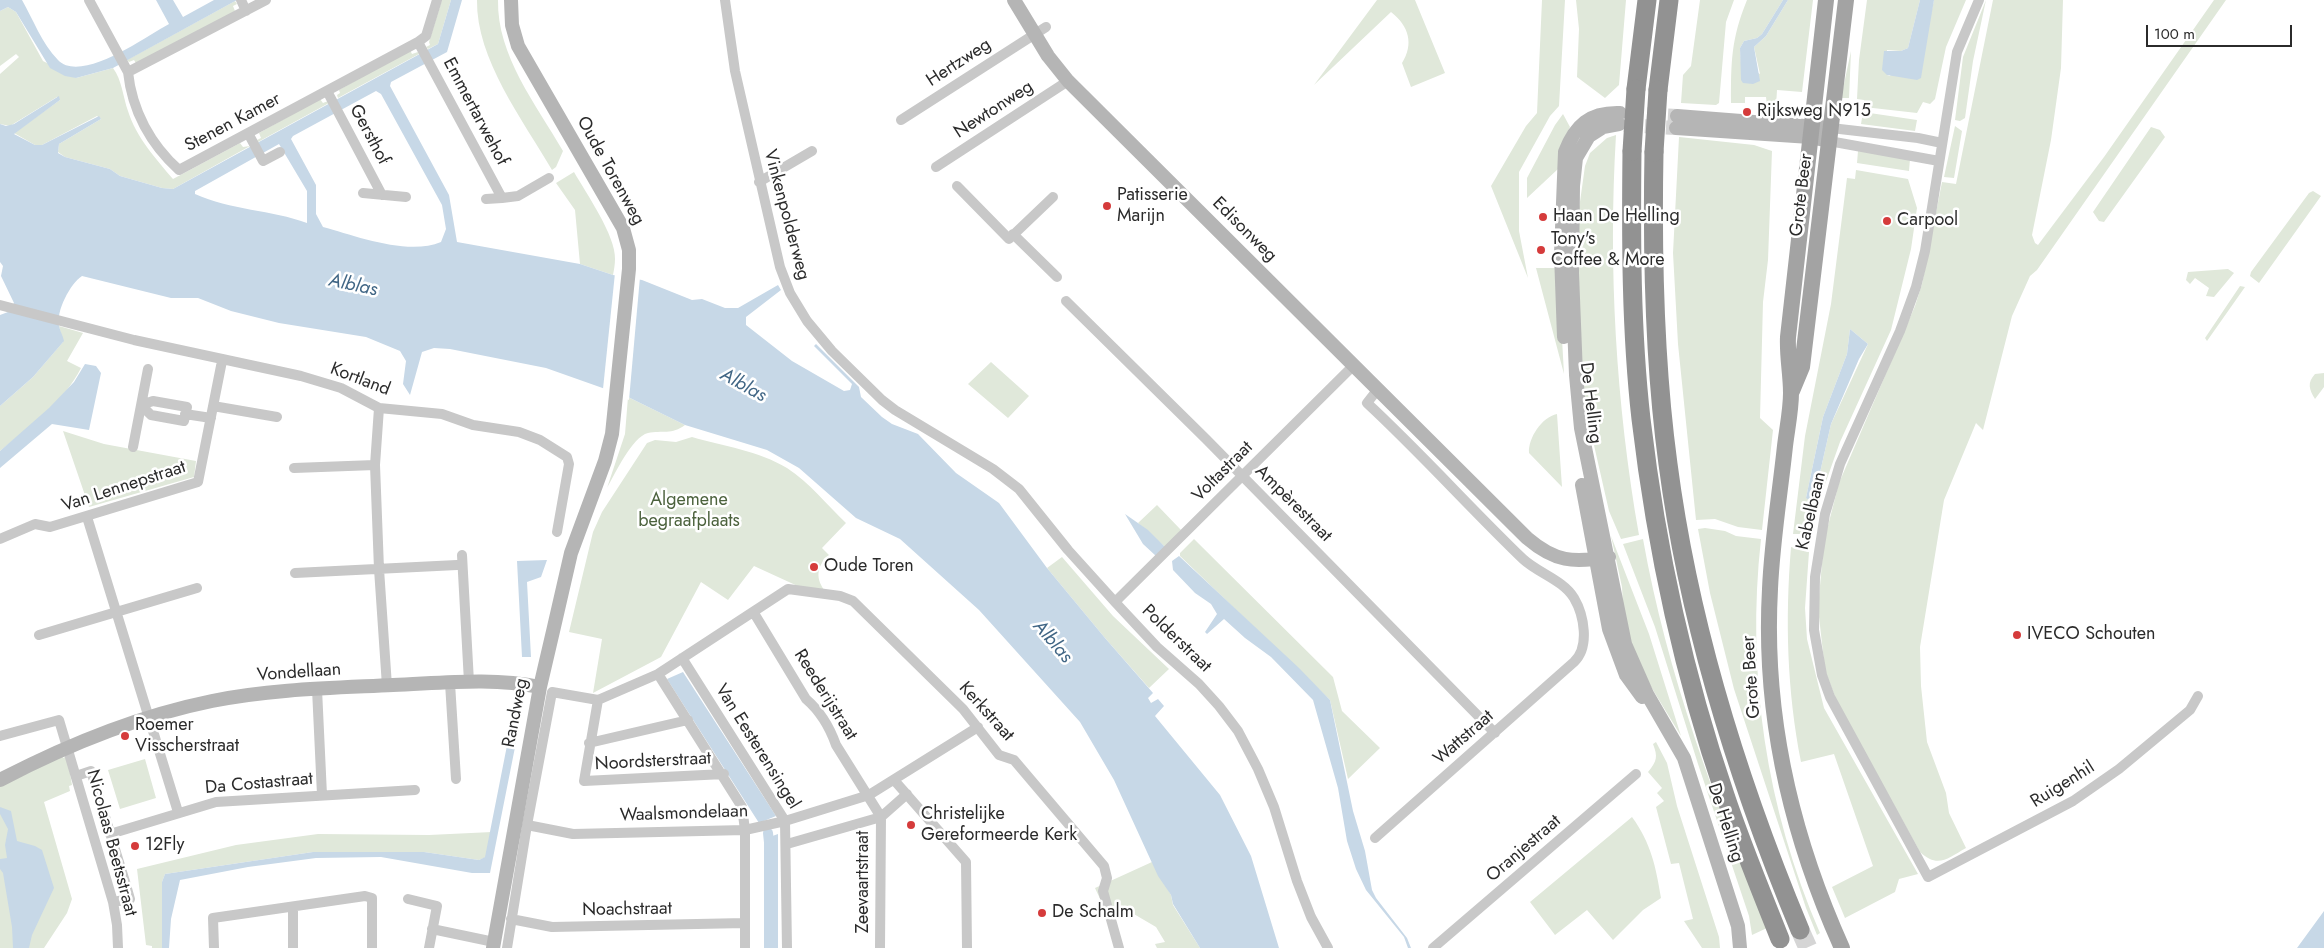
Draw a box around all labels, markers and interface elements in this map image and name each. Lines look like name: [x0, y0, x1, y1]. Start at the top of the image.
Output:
scale bar: [2149, 15, 2295, 47]
text: 100 m: [2154, 23, 2195, 45]
street label: Hertzweg: [923, 34, 995, 92]
street label: Emmertarwehof: [438, 54, 512, 170]
street label: Newtonweg: [950, 76, 1038, 144]
street label: Stenen Kamer: [181, 89, 285, 157]
street label: Gersthof: [344, 101, 394, 169]
place label: Rijksweg N915: [1757, 101, 1871, 123]
marker: Rijksweg N915: [1741, 106, 1753, 118]
street label: Oude Torenweg: [571, 113, 649, 229]
street label: Vinkenpolderweg: [758, 147, 814, 283]
street label: Grote Beer: [1786, 152, 1818, 238]
place label: Patisserie Marijn: [1117, 185, 1188, 228]
street label: Edisonweg: [1207, 193, 1281, 267]
marker: Patisserie Marijn: [1101, 200, 1113, 212]
place label: Haan De Helling: [1553, 206, 1680, 228]
place label: Carpool: [1897, 210, 1958, 232]
marker: Haan De Helling: [1537, 211, 1549, 223]
marker: Carpool: [1881, 215, 1893, 227]
place label: Tony's Coffee & More: [1551, 229, 1665, 272]
marker: Tony's Coffee & More: [1535, 244, 1547, 256]
water label: Alblas: [327, 270, 379, 302]
street label: Kortland: [327, 359, 393, 401]
street label: De Helling: [1574, 361, 1606, 445]
water label: Alblas: [716, 364, 770, 408]
street label: Voltastraat: [1188, 437, 1258, 507]
street label: Van Lennepstraat: [59, 457, 189, 517]
street label: Ampèrestraat: [1250, 461, 1336, 547]
street label: Kabelbaan: [1793, 470, 1831, 552]
park label: Algemene begraafplaats: [638, 490, 740, 532]
place label: Oude Toren: [824, 556, 914, 578]
marker: Oude Toren: [808, 561, 820, 573]
street label: Polderstraat: [1137, 601, 1215, 677]
water label: Alblas: [1027, 616, 1077, 668]
place label: IVECO Schouten: [2027, 624, 2155, 646]
marker: IVECO Schouten: [2011, 629, 2023, 641]
street label: Grote Beer: [1738, 635, 1766, 719]
street label: Reederijstraat: [789, 646, 861, 744]
street label: Vondellaan: [256, 659, 342, 687]
street label: Randweg: [499, 677, 533, 749]
street label: Kerkstraat: [954, 678, 1018, 746]
street label: Van Eesterensingel: [710, 681, 804, 813]
street label: Wattstraat: [1429, 706, 1499, 770]
place label: Roemer Visscherstraat: [135, 715, 239, 758]
marker: Roemer Visscherstraat: [119, 730, 131, 742]
street label: Noordsterstraat: [594, 748, 712, 776]
street label: Ruigenhil: [2027, 757, 2099, 813]
street label: Nicolaas Beetsstraat: [81, 767, 141, 919]
street label: Da Costastraat: [204, 769, 314, 799]
street label: De Helling: [1702, 781, 1748, 865]
street label: Waalsmondelaan: [619, 801, 749, 827]
place label: Christelijke Gereformeerde Kerk: [921, 804, 1077, 846]
street label: Oranjestraat: [1482, 811, 1566, 887]
marker: Christelijke Gereformeerde Kerk: [905, 819, 917, 831]
street label: Zeevaartstraat: [853, 831, 875, 933]
place label: 12Fly: [145, 835, 184, 857]
marker: 12Fly: [129, 840, 141, 852]
street label: Noachstraat: [582, 898, 672, 922]
place label: De Schalm: [1052, 902, 1134, 924]
marker: De Schalm: [1036, 907, 1048, 919]

